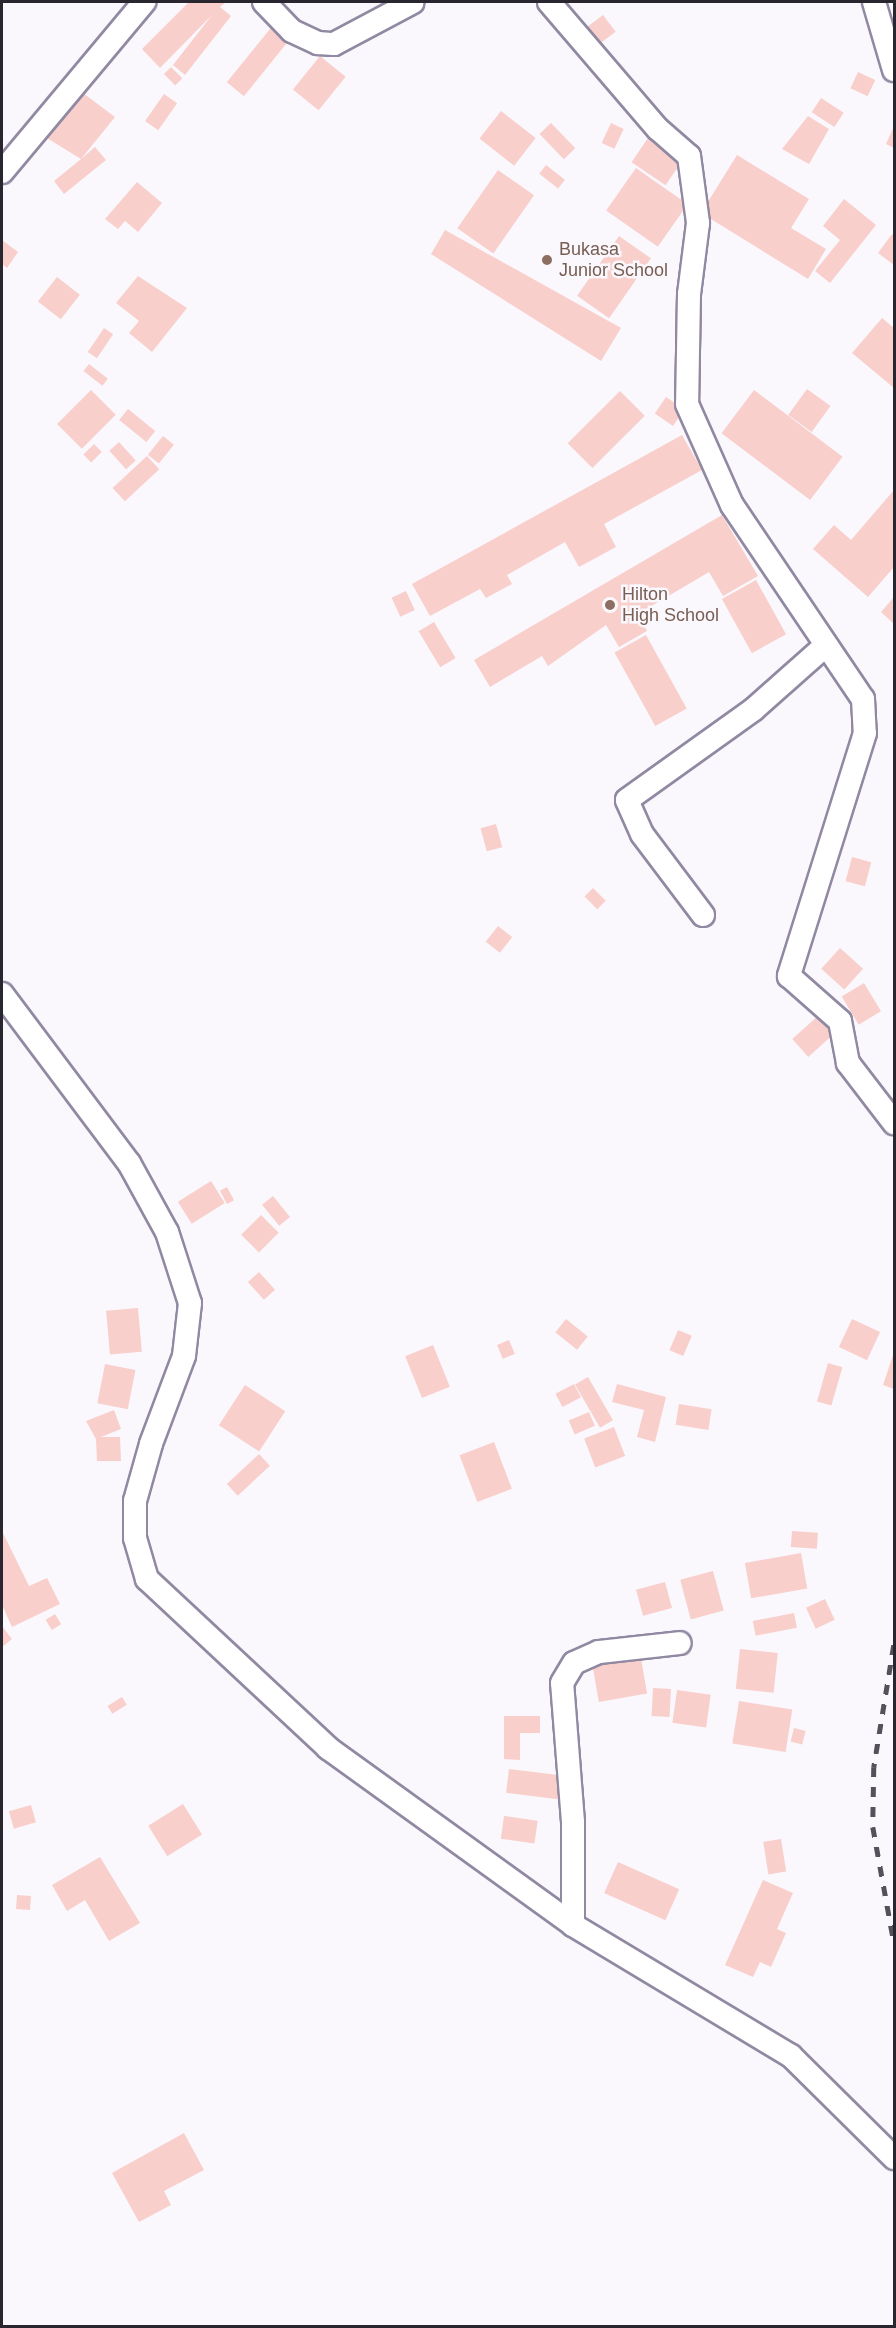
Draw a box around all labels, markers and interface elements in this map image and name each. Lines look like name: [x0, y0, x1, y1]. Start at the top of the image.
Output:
place label: Bukasa Junior School: [559, 239, 668, 282]
marker: Bukasa Junior School: [540, 253, 554, 267]
place label: Hilton High School: [622, 584, 719, 626]
marker: Hilton High School: [603, 598, 617, 612]

